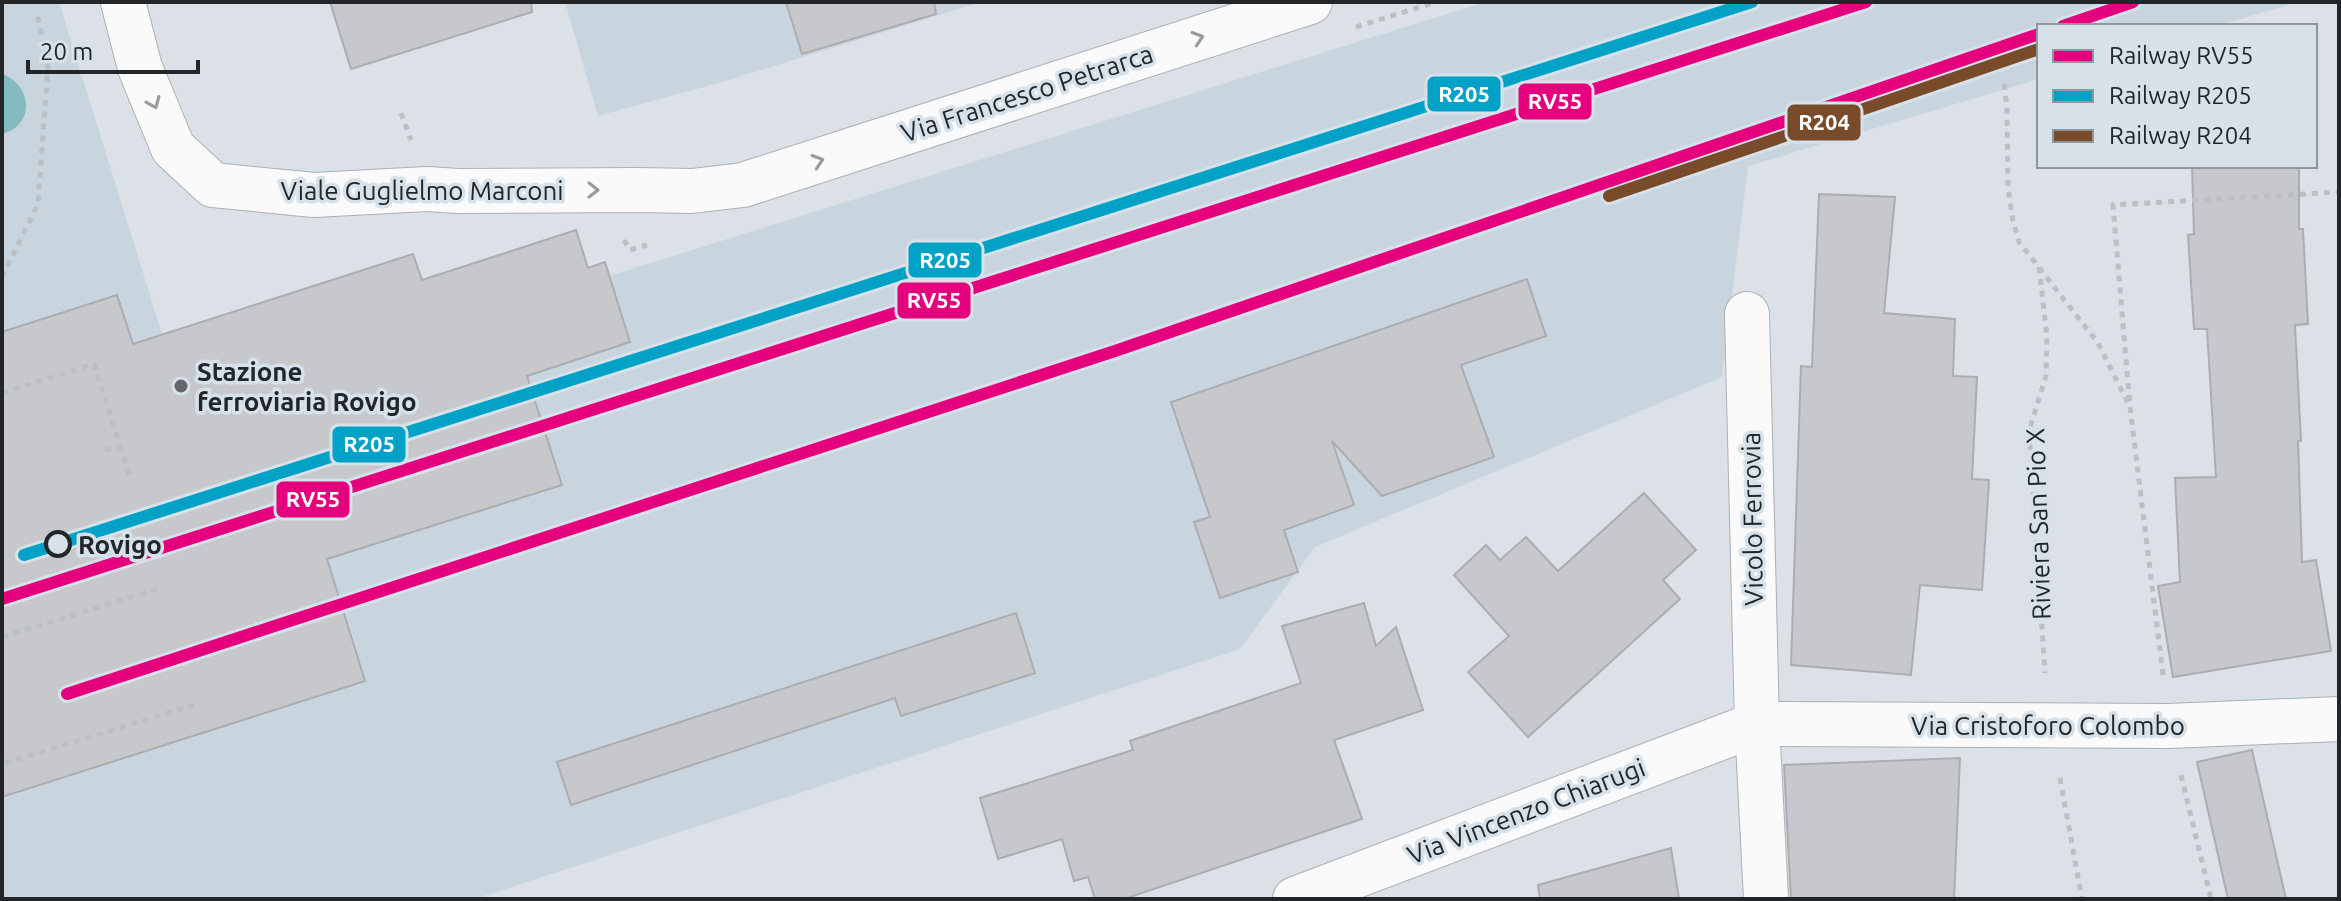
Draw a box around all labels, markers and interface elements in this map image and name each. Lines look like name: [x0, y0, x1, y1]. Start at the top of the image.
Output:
scale bar: [28, 24, 198, 74]
legend: [2037, 24, 2317, 168]
one-way arrow: [1191, 31, 1205, 47]
text: 20 m: [40, 38, 93, 65]
street label: Via Francesco Petrarca: [897, 39, 1157, 147]
text: Railway RV55: [2109, 42, 2254, 69]
line badge: R205: [1426, 75, 1502, 113]
text: R205: [1438, 81, 1490, 106]
line badge: RV55: [1517, 82, 1593, 121]
text: Railway R205: [2109, 82, 2252, 109]
text: RV55: [1528, 88, 1582, 113]
one-way arrow: [145, 95, 161, 109]
line badge: R204: [1786, 103, 1862, 142]
text: R204: [1798, 109, 1850, 134]
text: Railway R204: [2109, 122, 2252, 149]
one-way arrow: [810, 154, 824, 170]
street label: Viale Guglielmo Marconi: [280, 176, 564, 205]
one-way arrow: [587, 181, 600, 199]
line badge: R205: [907, 241, 983, 279]
text: R205: [919, 247, 971, 272]
line badge: RV55: [896, 281, 972, 320]
text: RV55: [907, 287, 961, 312]
place label: Stazione ferroviaria Rovigo: [197, 357, 417, 416]
marker: Stazione ferroviaria Rovigo: [172, 377, 190, 395]
line badge: R205: [331, 425, 407, 464]
street label: Riviera San Pio X: [2020, 428, 2056, 620]
text: R205: [343, 431, 395, 456]
street label: Vicolo Ferrovia: [1736, 432, 1768, 606]
line badge: RV55: [275, 480, 351, 519]
text: RV55: [286, 486, 340, 511]
place label: Rovigo: [78, 530, 162, 559]
marker: Rovigo: [45, 531, 71, 557]
street label: Via Cristoforo Colombo: [1911, 711, 2185, 740]
street label: Via Vincenzo Chiarugi: [1403, 752, 1649, 870]

